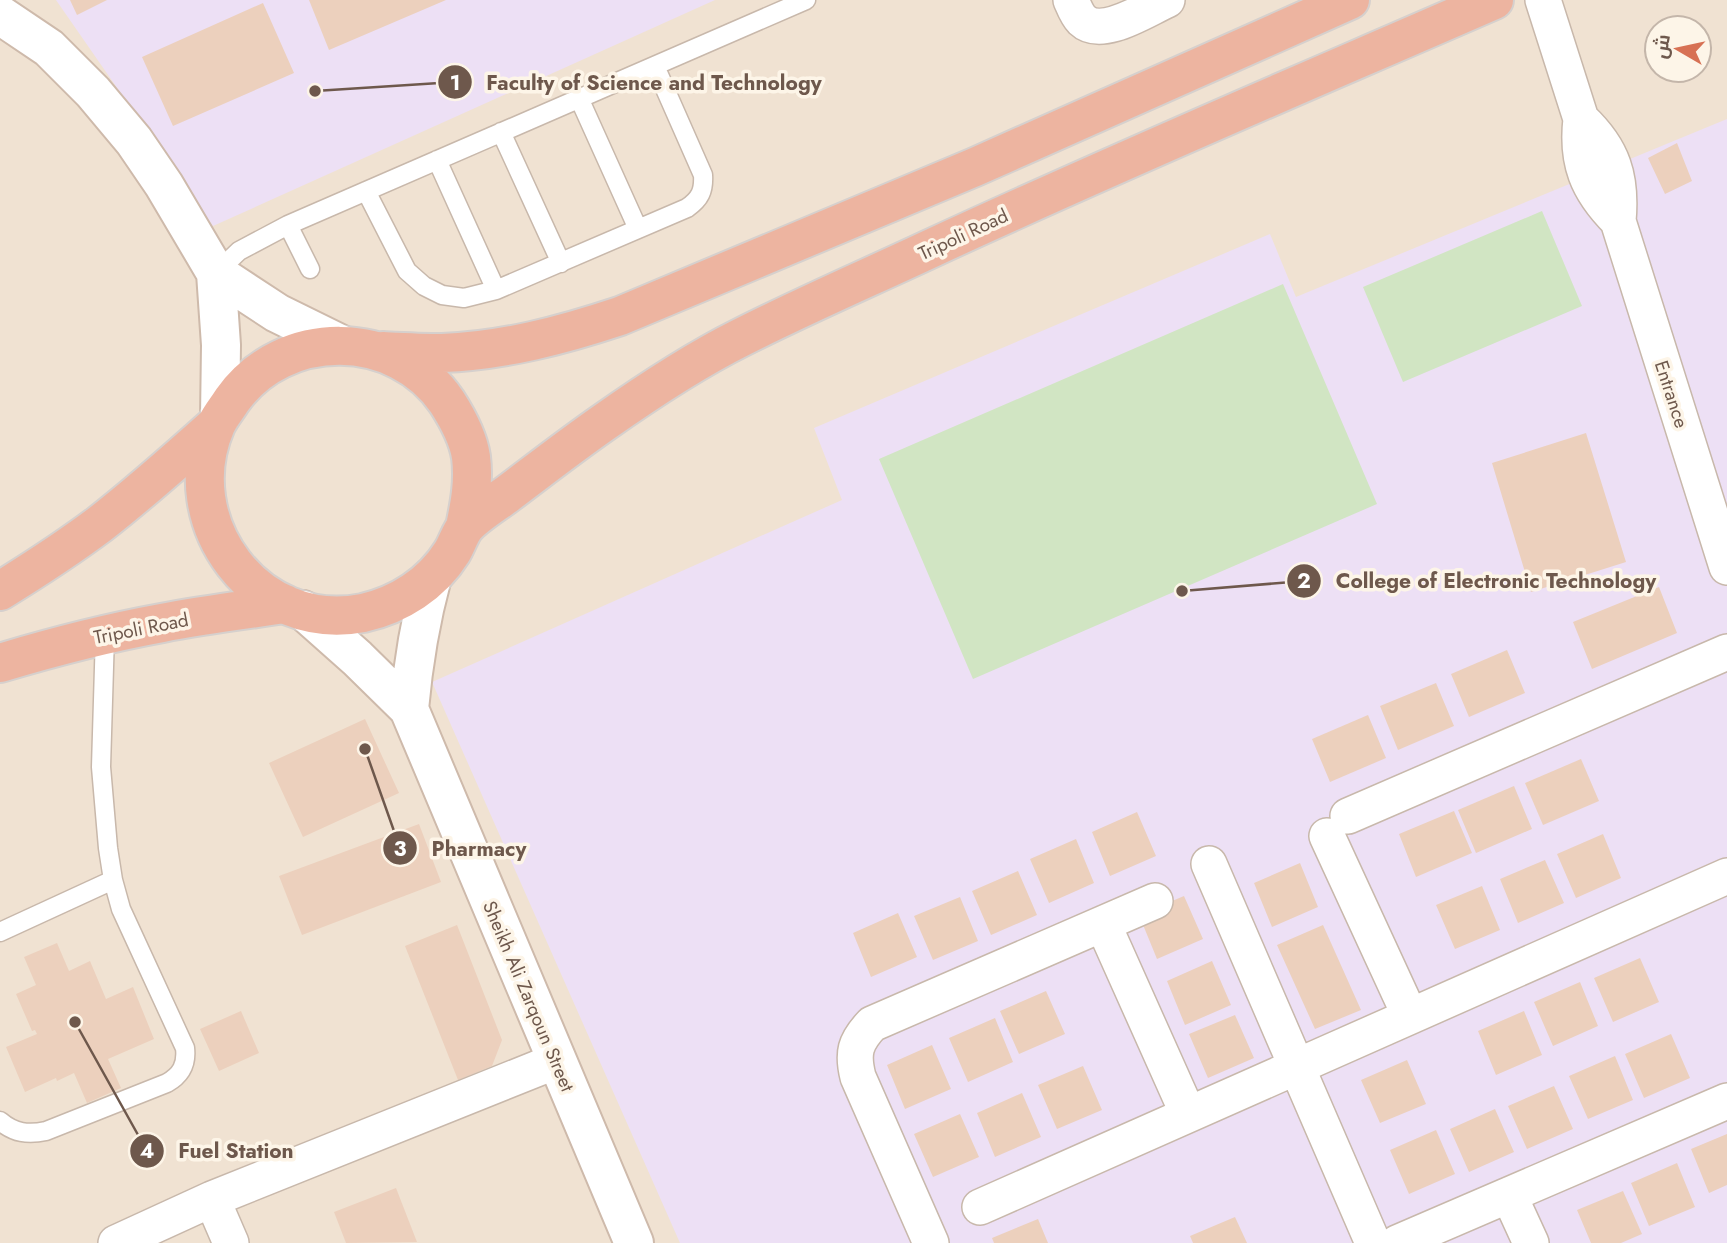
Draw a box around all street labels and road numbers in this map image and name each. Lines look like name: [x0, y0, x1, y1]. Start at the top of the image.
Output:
street label: Tripoli Road: [914, 202, 1012, 267]
street label: Entrance: [1648, 357, 1695, 432]
street label: Tripoli Road: [91, 606, 191, 651]
street label: Sheikh Ali Zarqoun Street: [476, 897, 581, 1096]

